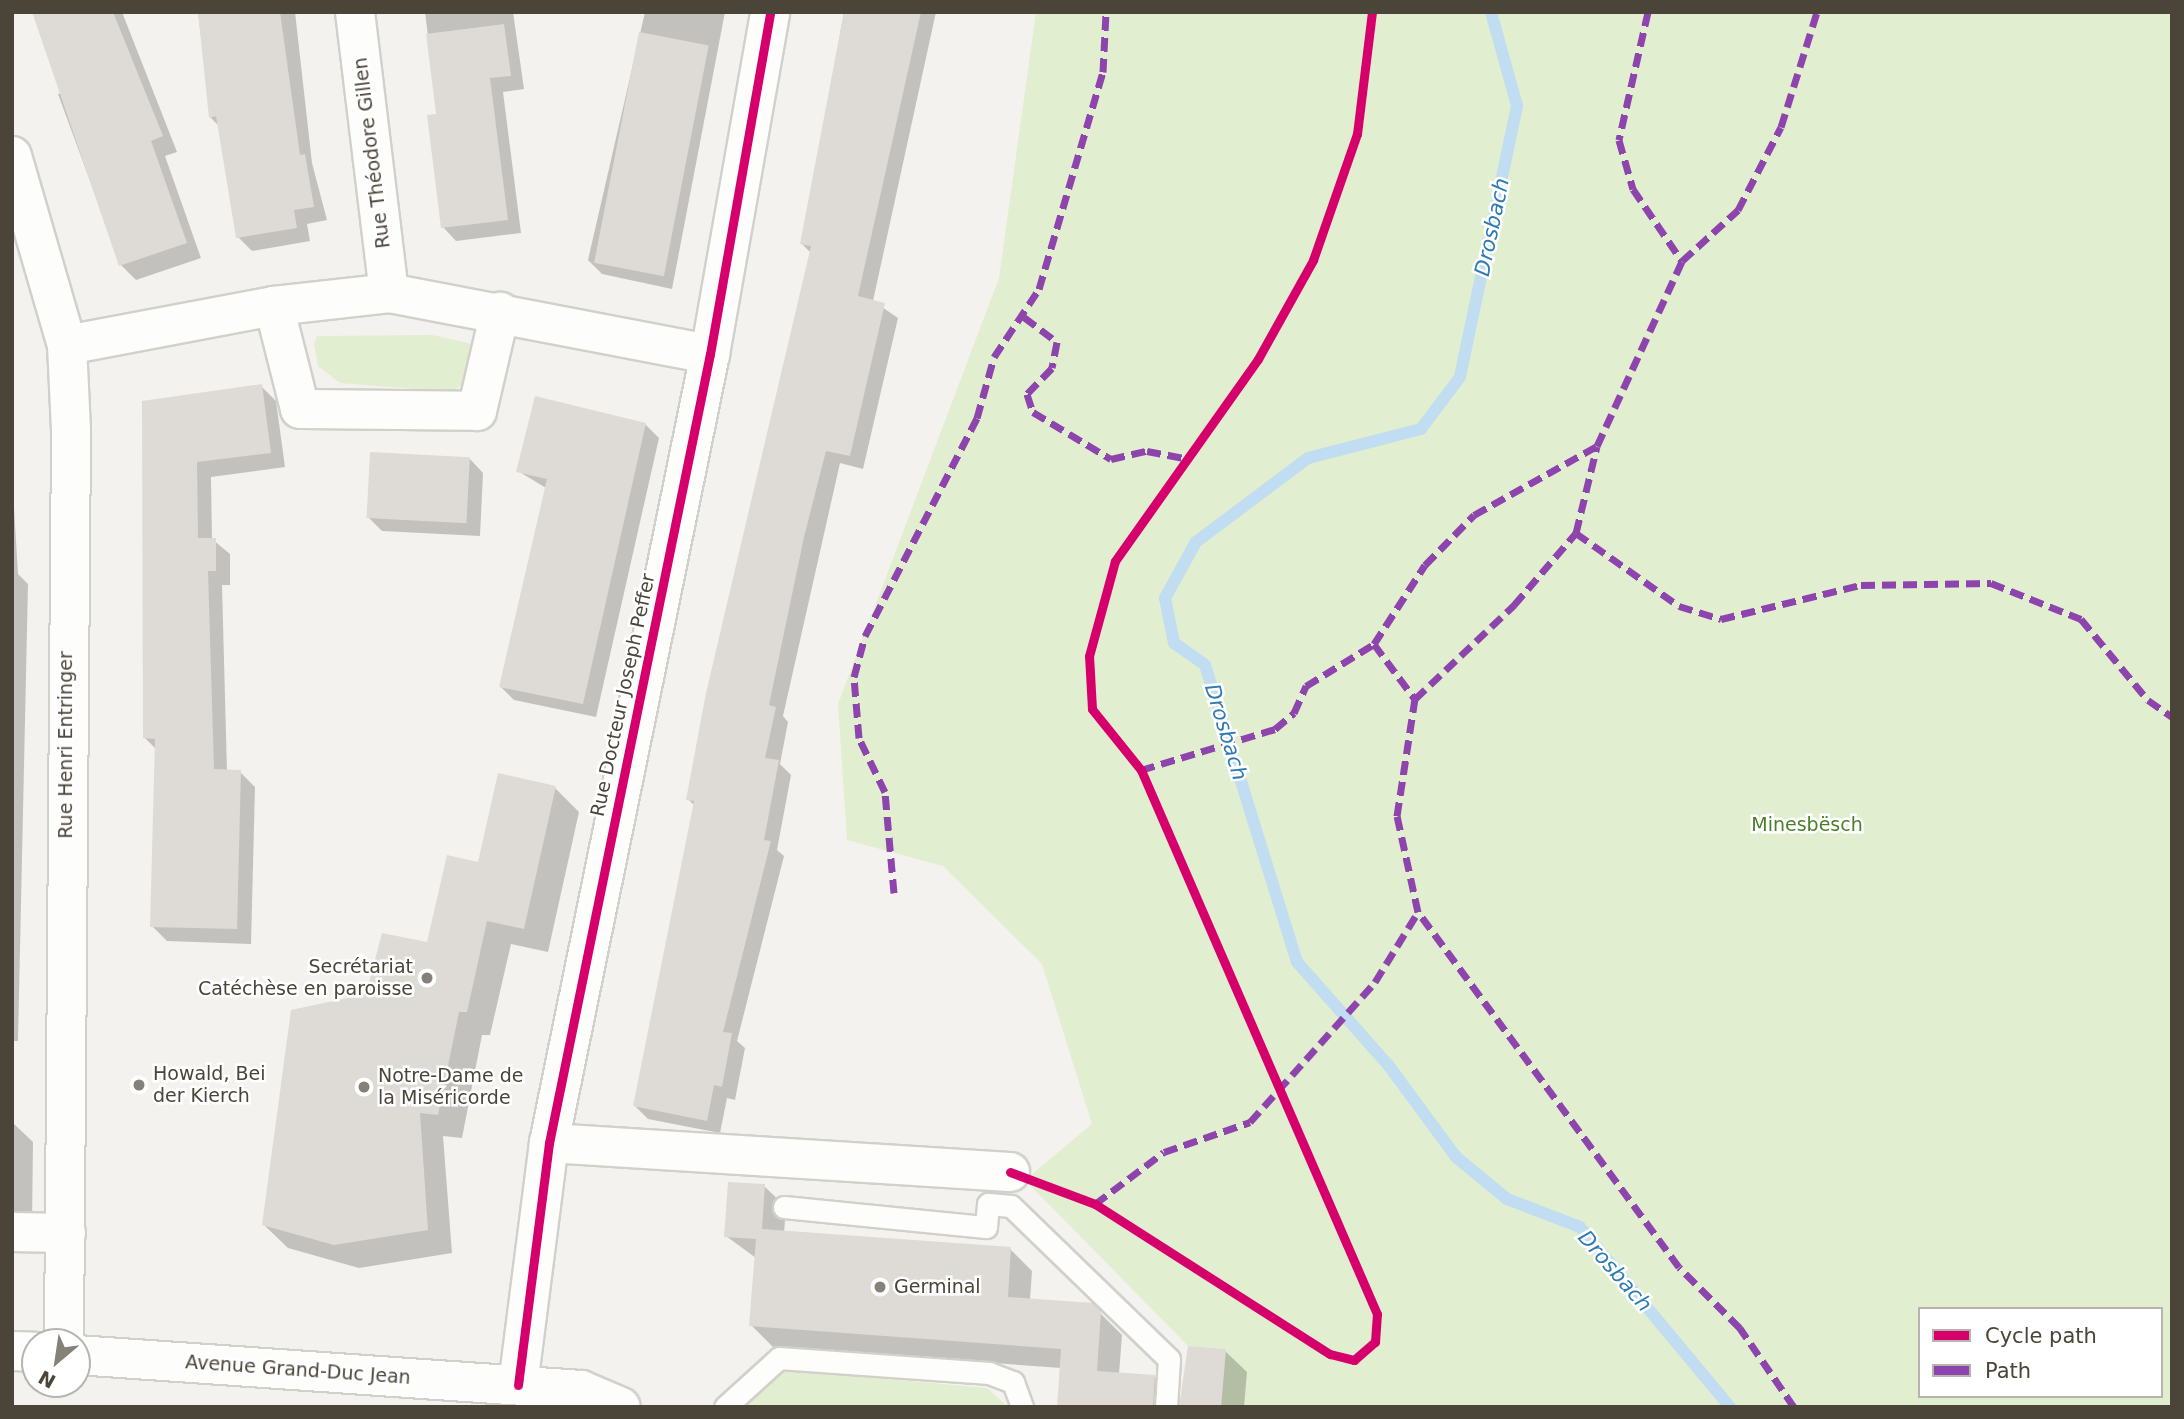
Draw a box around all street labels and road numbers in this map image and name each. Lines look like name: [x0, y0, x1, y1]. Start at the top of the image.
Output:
street label: Rue Théodore Gillen: [349, 56, 395, 250]
street label: Rue Docteur Joseph Peffer: [586, 571, 660, 819]
street label: Rue Henri Entringer: [55, 651, 77, 839]
street label: Avenue Grand-Duc Jean: [185, 1351, 411, 1389]

